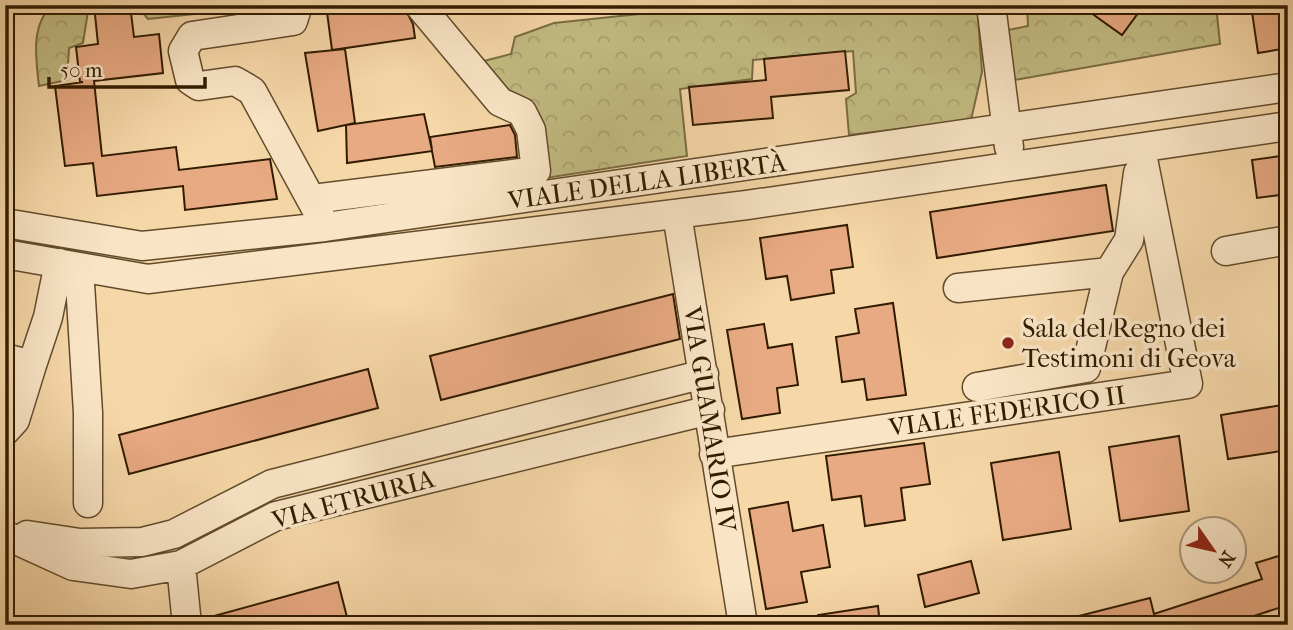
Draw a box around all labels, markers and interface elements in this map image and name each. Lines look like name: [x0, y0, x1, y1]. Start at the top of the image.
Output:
scale bar: [49, 46, 205, 90]
text: 50 m: [60, 58, 103, 82]
street label: VIALE DELLA LIBERTÀ: [505, 145, 789, 217]
street label: VIA GUAMARIO IV: [676, 303, 743, 535]
place label: Sala del Regno dei Testimoni di Geova: [1022, 313, 1237, 374]
marker: Sala del Regno dei Testimoni di Geova: [1000, 335, 1016, 351]
street label: VIALE FEDERICO II: [886, 380, 1128, 444]
street label: VIA ETRURIA: [268, 463, 439, 536]
north arrow: [1178, 514, 1248, 584]
text: N: [1213, 547, 1239, 572]

